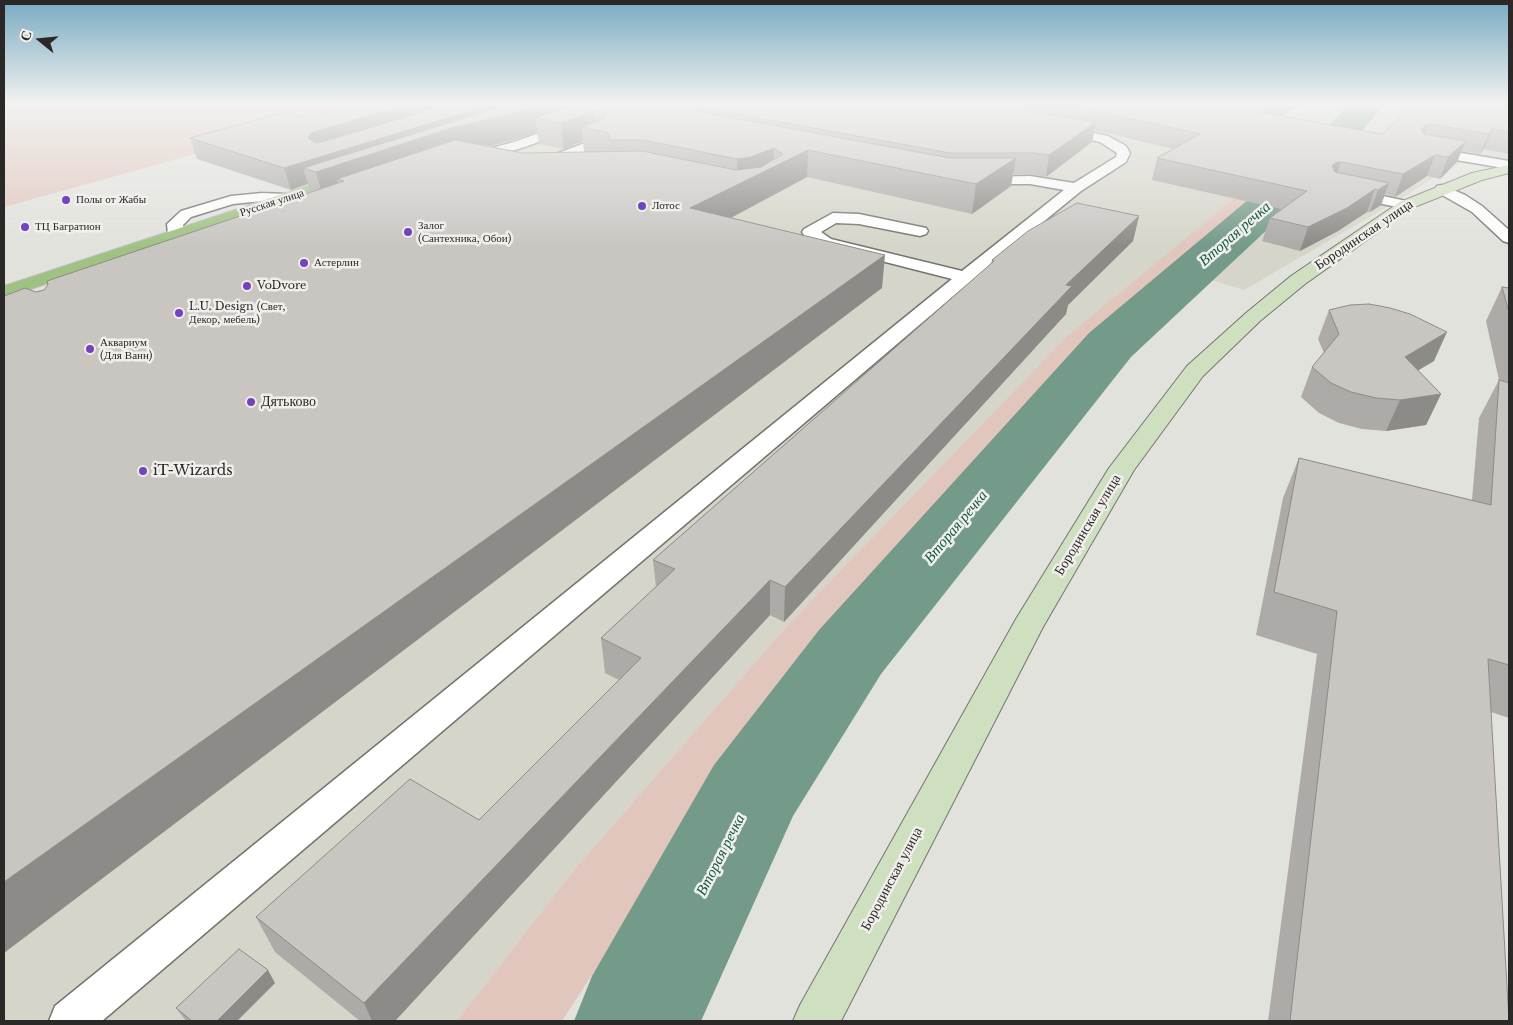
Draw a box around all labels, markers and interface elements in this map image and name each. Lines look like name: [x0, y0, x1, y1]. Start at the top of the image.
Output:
north arrow: [15, 15, 65, 65]
text: С: [16, 28, 36, 43]
street label: Русская улица: [238, 186, 306, 220]
place label: Полы от Жабы: [76, 193, 146, 207]
marker: Полы от Жабы: [60, 194, 72, 206]
street label: Бородинская улица: [1312, 196, 1416, 274]
water label: Вторая речка: [1195, 198, 1275, 270]
place label: Лотос: [652, 199, 680, 213]
marker: Лотос: [636, 200, 648, 212]
place label: Залог (Сантехника, Обои): [418, 219, 511, 245]
place label: ТЦ Багратион: [35, 220, 101, 234]
marker: ТЦ Багратион: [19, 221, 31, 233]
marker: Залог (Сантехника, Обои): [402, 226, 414, 238]
place label: Астерлин: [314, 256, 359, 270]
marker: Астерлин: [298, 257, 310, 269]
place label: VoDvore: [257, 279, 306, 293]
marker: VoDvore: [241, 280, 253, 292]
place label: L.U. Design (Свет, Декор, мебель): [189, 300, 286, 326]
marker: L.U. Design (Свет, Декор, мебель): [173, 307, 185, 319]
place label: Аквариум (Для Ванн): [100, 336, 153, 362]
marker: Аквариум (Для Ванн): [84, 343, 96, 355]
place label: Дятьково: [261, 394, 316, 410]
marker: Дятьково: [245, 396, 257, 408]
place label: iT-Wizards: [153, 463, 233, 479]
marker: iT-Wizards: [137, 465, 149, 477]
street label: Бородинская улица: [1051, 471, 1125, 579]
water label: Вторая речка: [920, 487, 992, 567]
water label: Вторая речка: [693, 811, 749, 899]
street label: Бородинская улица: [858, 824, 926, 934]

